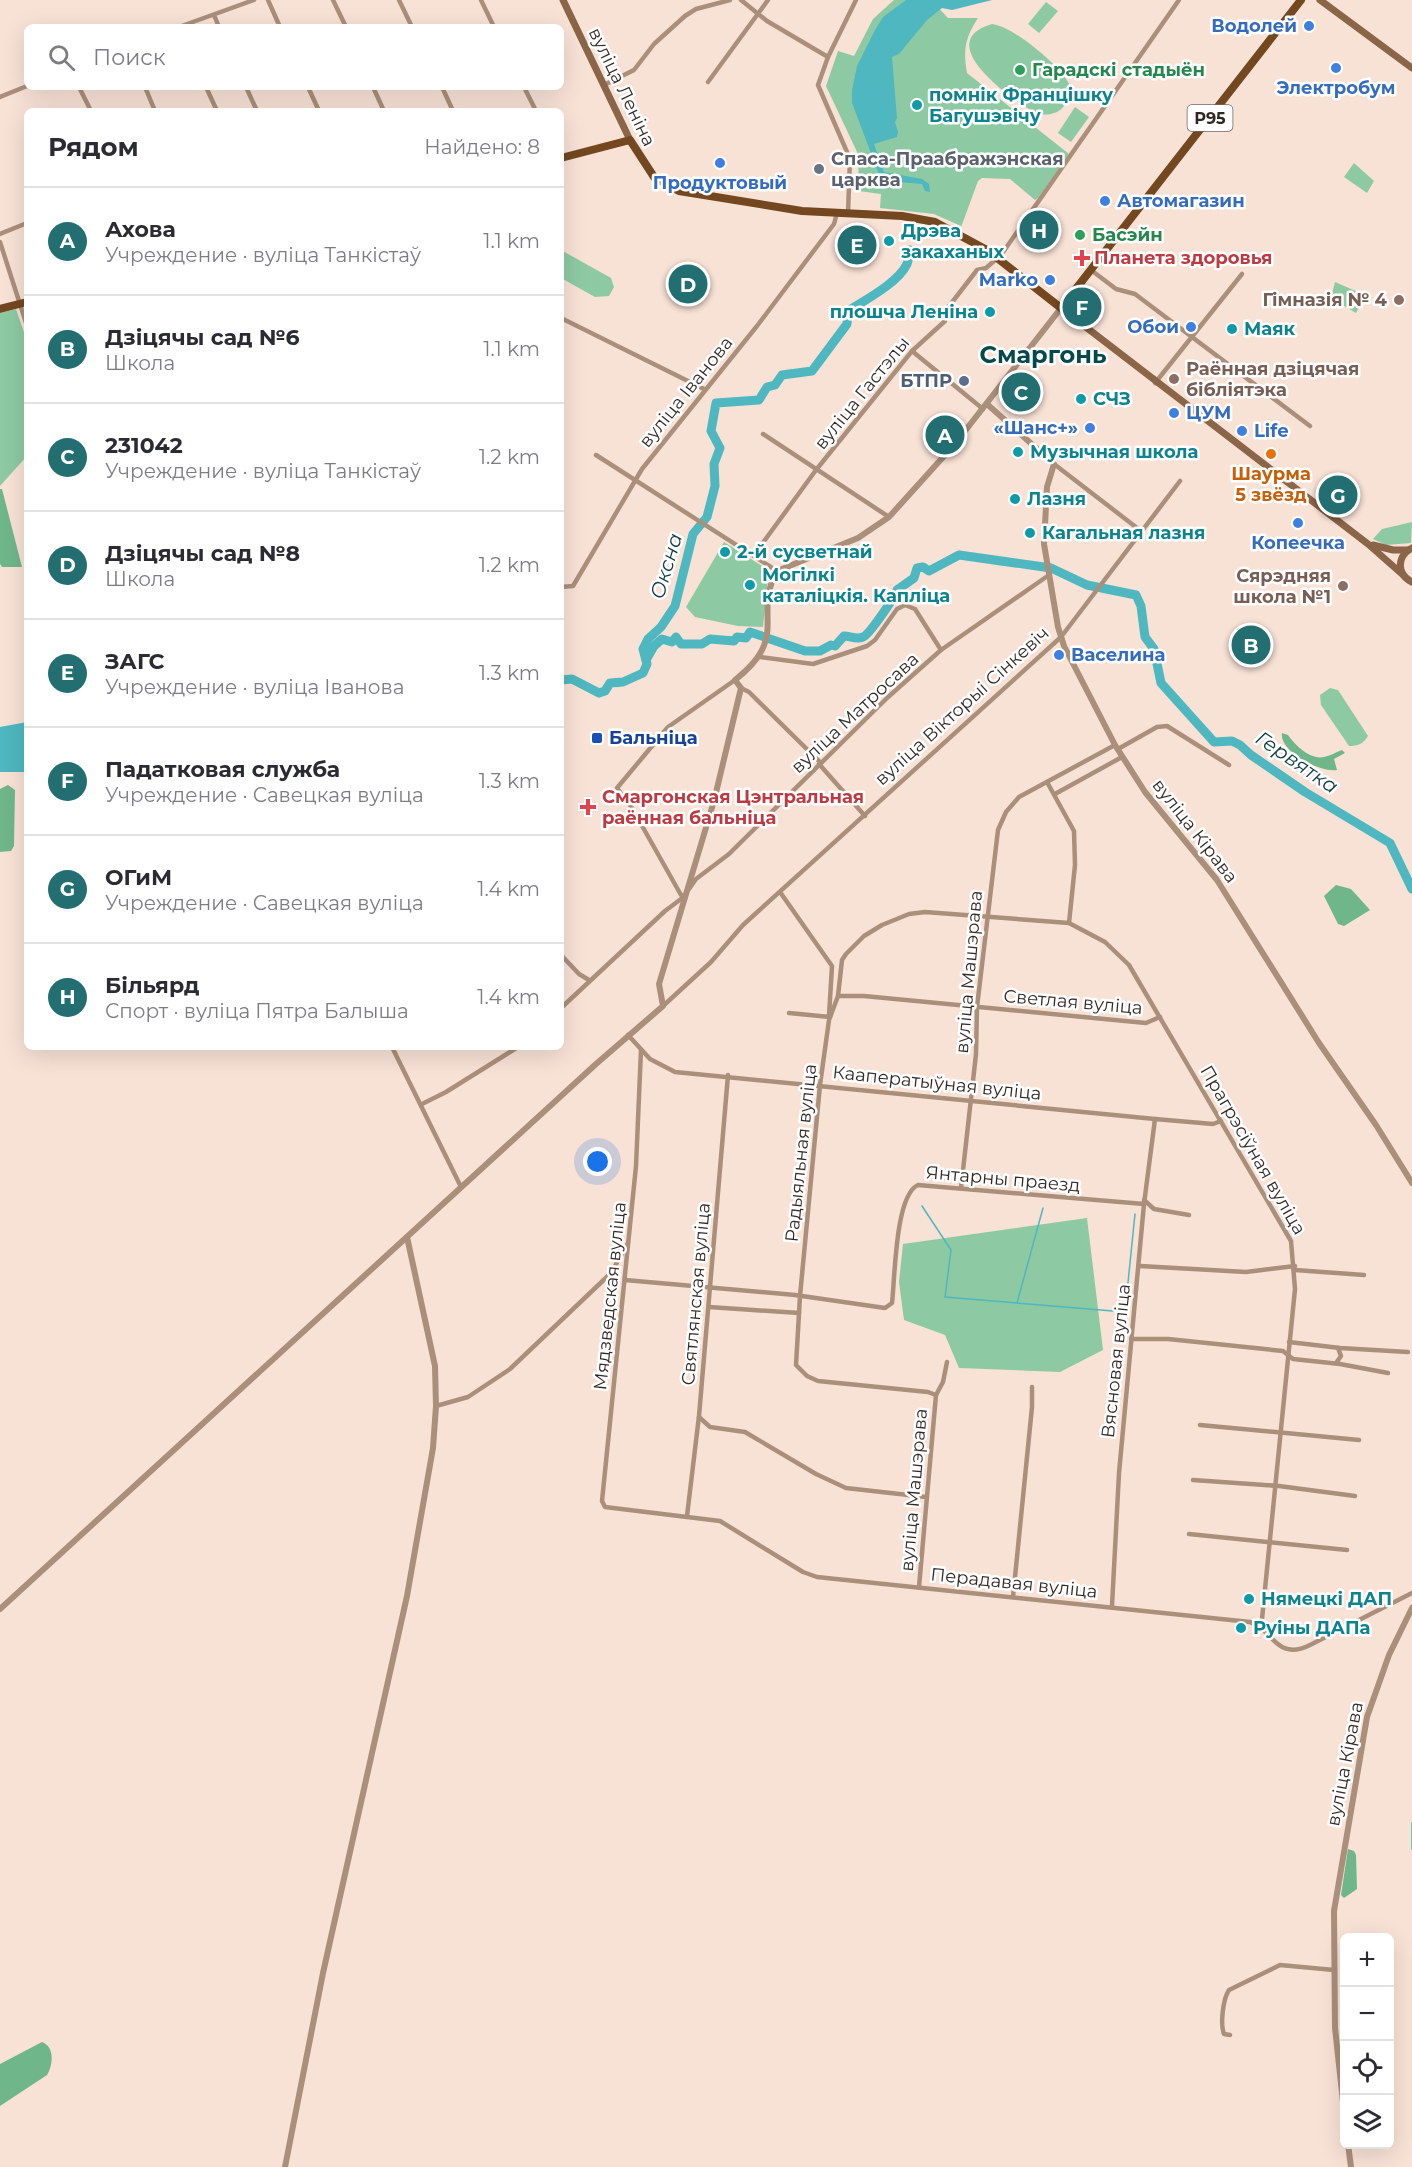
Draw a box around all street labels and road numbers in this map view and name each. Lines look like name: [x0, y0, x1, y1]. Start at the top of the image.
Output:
street label: вуліца Леніна: [584, 24, 660, 150]
road number: Р95: [1188, 105, 1232, 131]
street label: вуліца Іванова: [635, 332, 737, 452]
street label: вуліца Гастэлы: [810, 332, 914, 454]
street label: вуліца Вікторыі Сінкевіч: [870, 622, 1054, 790]
street label: вуліца Матросава: [787, 648, 923, 778]
street label: вуліца Кірава: [1148, 775, 1242, 887]
street label: вуліца Машэрава: [951, 890, 987, 1054]
street label: Светлая вуліца: [1002, 985, 1144, 1019]
street label: Кааператыўная вуліца: [831, 1061, 1043, 1105]
street label: Прагрэсіўная вуліца: [1196, 1061, 1310, 1239]
street label: Радыяльная вуліца: [781, 1063, 821, 1243]
street label: Янтарны праезд: [925, 1161, 1081, 1197]
street label: Мядзведская вуліца: [589, 1201, 631, 1391]
street label: Святлянская вуліца: [677, 1202, 715, 1386]
street label: Вясновая вуліца: [1097, 1283, 1135, 1439]
street label: вуліца Машэрава: [896, 1408, 932, 1572]
street label: Перадавая вуліца: [929, 1563, 1099, 1603]
street label: вуліца Кірава: [1322, 1700, 1368, 1828]

